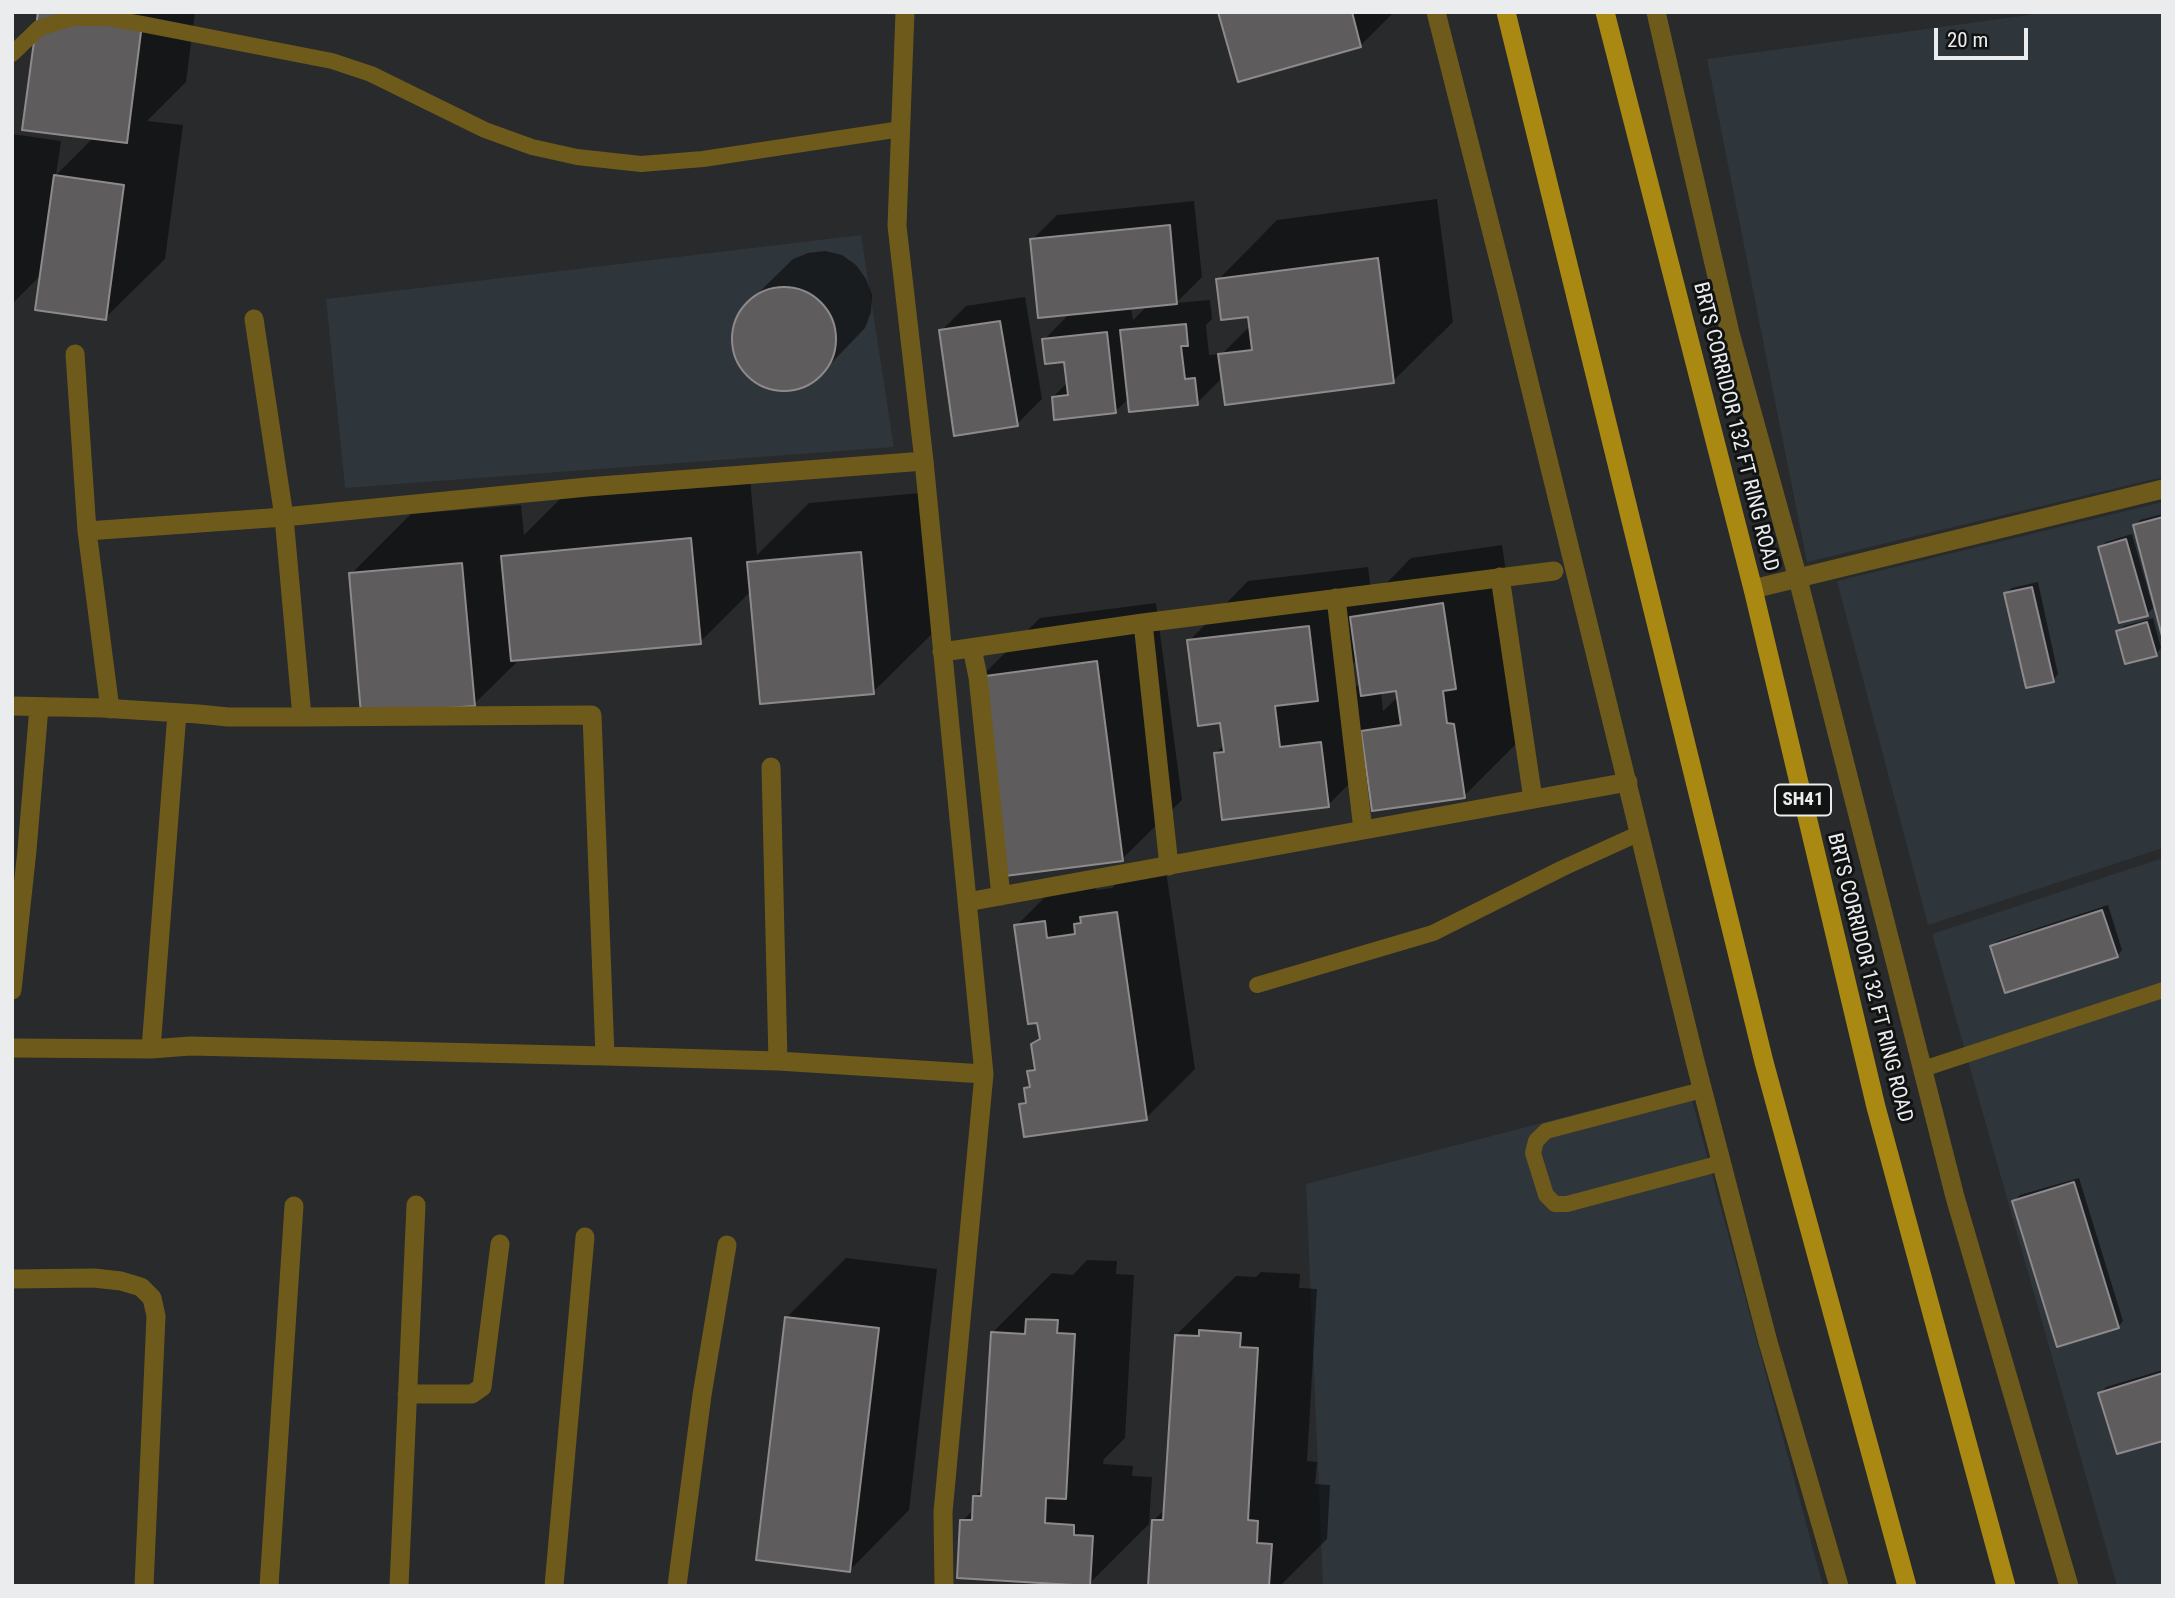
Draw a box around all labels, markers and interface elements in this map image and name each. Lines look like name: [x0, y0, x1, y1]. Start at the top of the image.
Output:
scale bar: [1937, 14, 2032, 58]
text: 20 m: [1947, 28, 1988, 52]
street label: BRTS CORRIDOR 132 FT RING ROAD: [1687, 280, 1783, 574]
road number: SH41: [1775, 785, 1831, 816]
street label: BRTS CORRIDOR 132 FT RING ROAD: [1821, 831, 1917, 1125]

